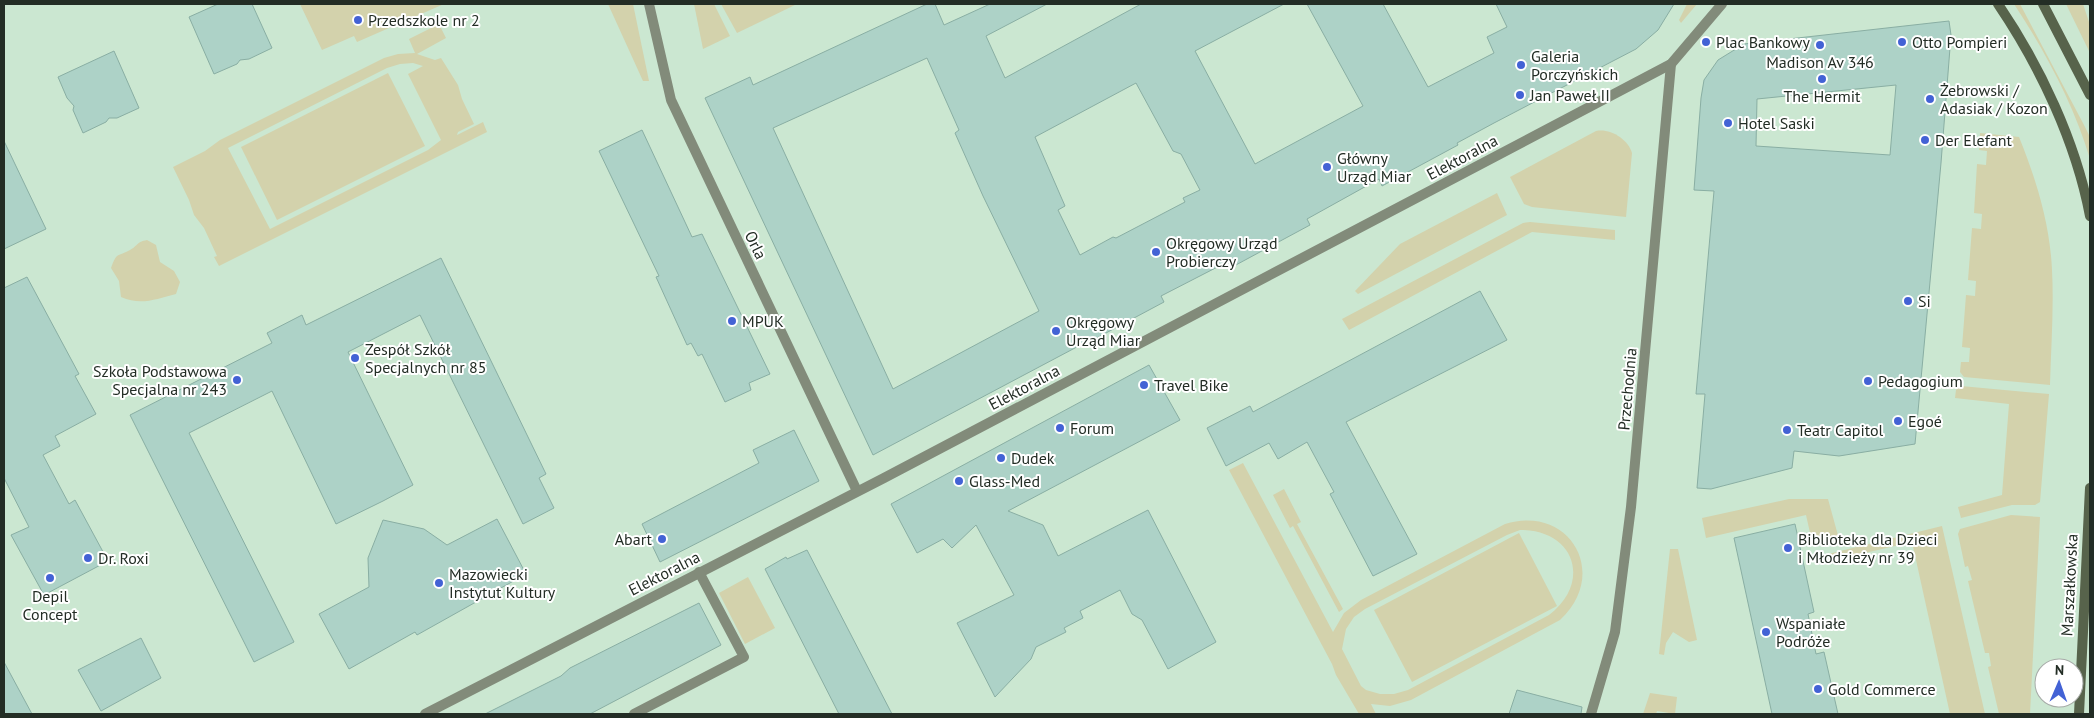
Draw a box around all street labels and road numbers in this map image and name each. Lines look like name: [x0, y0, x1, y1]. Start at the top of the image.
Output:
street label: Elektoralna: [1423, 130, 1501, 184]
street label: Orla: [741, 228, 771, 262]
street label: Przechodnia: [1613, 347, 1641, 431]
street label: Elektoralna: [985, 360, 1063, 414]
street label: Marszałkowska: [2056, 533, 2082, 637]
street label: Elektoralna: [625, 546, 703, 600]

